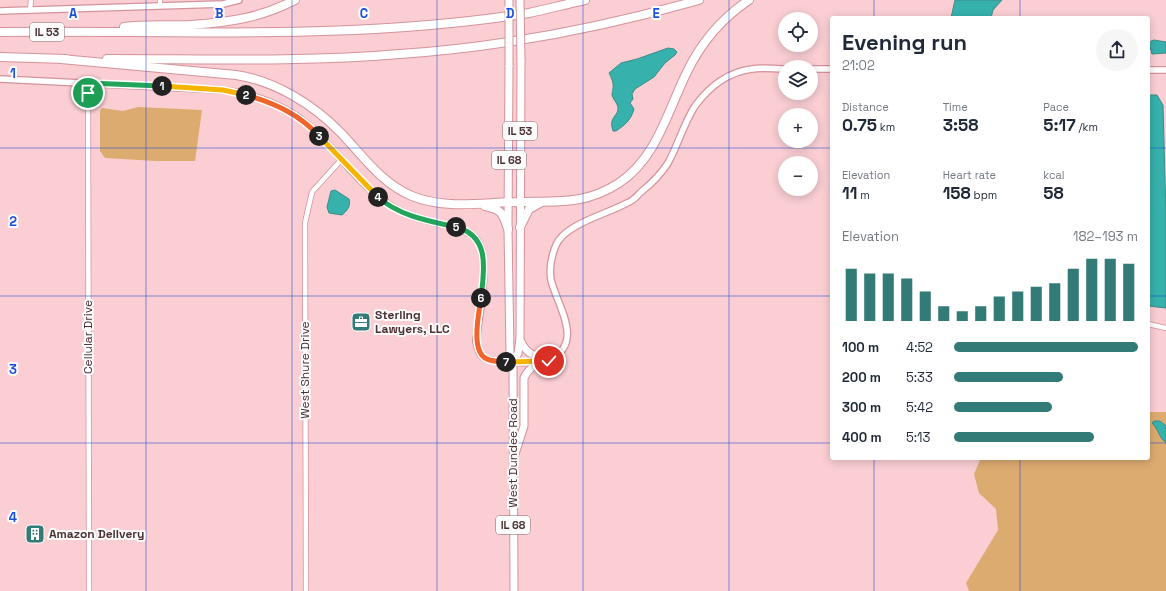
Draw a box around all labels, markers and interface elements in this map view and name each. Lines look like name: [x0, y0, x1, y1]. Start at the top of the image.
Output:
text: A: [69, 5, 78, 22]
text: B: [215, 5, 224, 22]
text: C: [360, 5, 368, 22]
text: D: [506, 5, 515, 22]
text: E: [652, 5, 660, 22]
map controls: [778, 12, 818, 196]
button: locate: [778, 12, 818, 52]
road number: IL 53: [30, 23, 64, 41]
text: Evening run: [842, 28, 967, 56]
button: share: [1096, 29, 1138, 71]
text: 21:02: [842, 57, 875, 74]
button: layers: [778, 60, 818, 100]
text: 1: [10, 65, 16, 82]
pin: [71, 76, 105, 110]
pin: 1: [152, 76, 172, 96]
text: 1: [160, 79, 164, 93]
icon: arrive: [77, 82, 99, 104]
pin: 2: [236, 85, 256, 105]
text: 2: [243, 88, 249, 102]
text: Distance: [842, 100, 889, 114]
text: Time: [943, 100, 968, 114]
text: Pace: [1043, 100, 1069, 114]
button: +: [778, 108, 818, 148]
text: 0.75: [842, 114, 877, 136]
text: 3:58: [943, 114, 978, 136]
text: 5:17: [1043, 114, 1076, 136]
text: km: [877, 120, 895, 134]
text: /km: [1076, 120, 1098, 134]
road number: IL 53: [503, 122, 537, 140]
pin: 3: [309, 126, 329, 146]
text: 3: [316, 129, 322, 143]
road number: IL 68: [492, 151, 526, 169]
button: −: [778, 156, 818, 196]
text: Elevation: [842, 168, 890, 182]
text: Heart rate: [943, 168, 996, 182]
text: kcal: [1043, 168, 1065, 182]
text: 11: [842, 182, 857, 204]
text: 158: [943, 182, 971, 204]
text: 58: [1043, 182, 1064, 204]
pin: 4: [368, 187, 388, 207]
text: m: [857, 188, 870, 202]
text: bpm: [971, 188, 997, 202]
text: 4: [375, 190, 382, 204]
text: 2: [9, 213, 17, 230]
pin: 5: [446, 217, 466, 237]
text: 5: [453, 220, 459, 234]
text: Elevation: [842, 228, 899, 245]
text: 182–193 m: [1073, 228, 1138, 245]
pin: 6: [471, 288, 491, 308]
text: 6: [478, 291, 484, 305]
street label: Cellular Drive: [80, 300, 96, 374]
place label: Sterling Lawyers, LLC: [375, 307, 450, 337]
office icon: Sterling Lawyers, LLC: [350, 311, 372, 333]
street label: West Shure Drive: [297, 321, 313, 419]
text: 100 m: [842, 339, 879, 356]
text: 4:52: [906, 339, 933, 356]
pin: [532, 344, 566, 378]
icon: check: [538, 350, 560, 372]
pin: 7: [496, 352, 516, 372]
text: 7: [503, 355, 509, 369]
text: 3: [9, 361, 17, 378]
text: 200 m: [842, 369, 881, 386]
text: 5:33: [906, 369, 933, 386]
street label: West Dundee Road: [505, 398, 521, 508]
text: 300 m: [842, 399, 881, 416]
text: 5:42: [906, 399, 933, 416]
text: 400 m: [842, 429, 882, 446]
text: 5:13: [906, 429, 930, 446]
text: 4: [9, 509, 17, 526]
road number: IL 68: [496, 516, 530, 534]
building icon: Amazon Delivery: [24, 523, 46, 545]
place label: Amazon Delivery: [49, 526, 144, 542]

